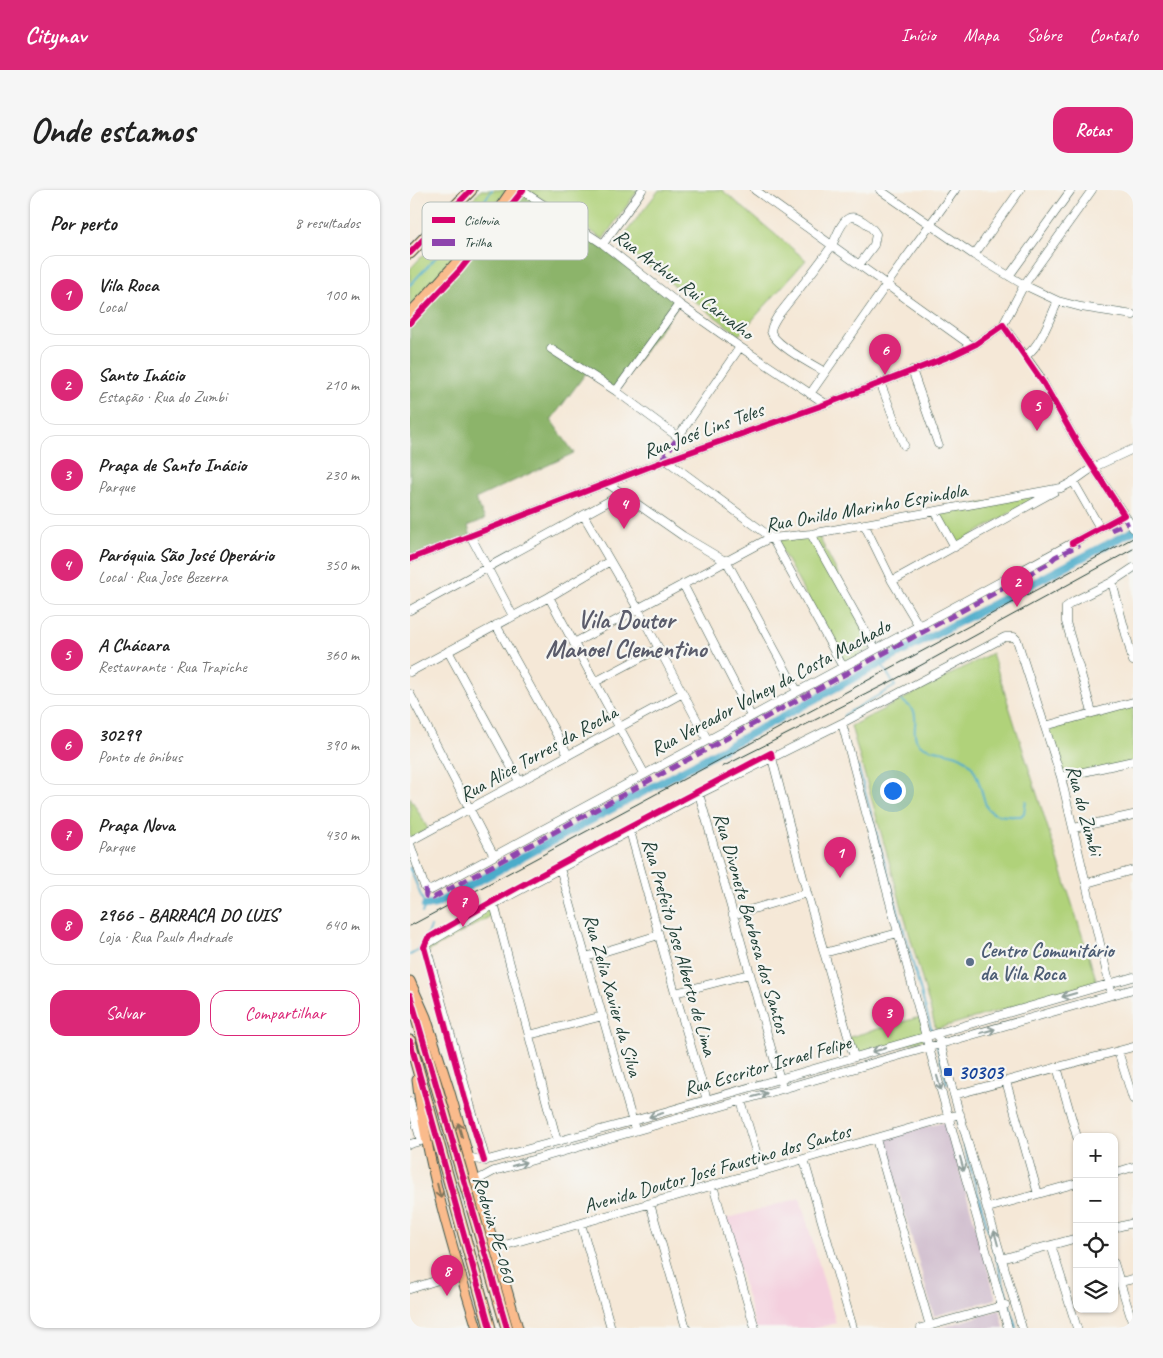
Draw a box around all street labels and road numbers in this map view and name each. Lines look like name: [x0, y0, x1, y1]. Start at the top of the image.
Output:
street label: Rua Arthur Rui Carvalho: [609, 224, 760, 346]
street label: Rua José Lins Teles: [640, 396, 769, 464]
street label: Rua Onildo Marinho Espindola: [763, 477, 970, 538]
street label: Rua Vereador Volney da Costa Machado: [646, 613, 896, 761]
street label: Rua Alice Torres da Rocha: [455, 699, 623, 807]
street label: Rua do Zumbi: [1061, 762, 1109, 860]
street label: Rua Divonete Barbosa dos Santos: [708, 810, 796, 1039]
street label: Rua Prefeito Jose Alberto de Lima: [637, 836, 723, 1060]
street label: Rua Zelia Xavier da Silva: [577, 911, 648, 1081]
street label: Rua Escritor Israel Felipe: [681, 1029, 855, 1101]
street label: Avenida Doutor José Faustino dos Santos: [581, 1118, 856, 1219]
street label: Rodovia PE-060: [467, 1173, 522, 1287]

